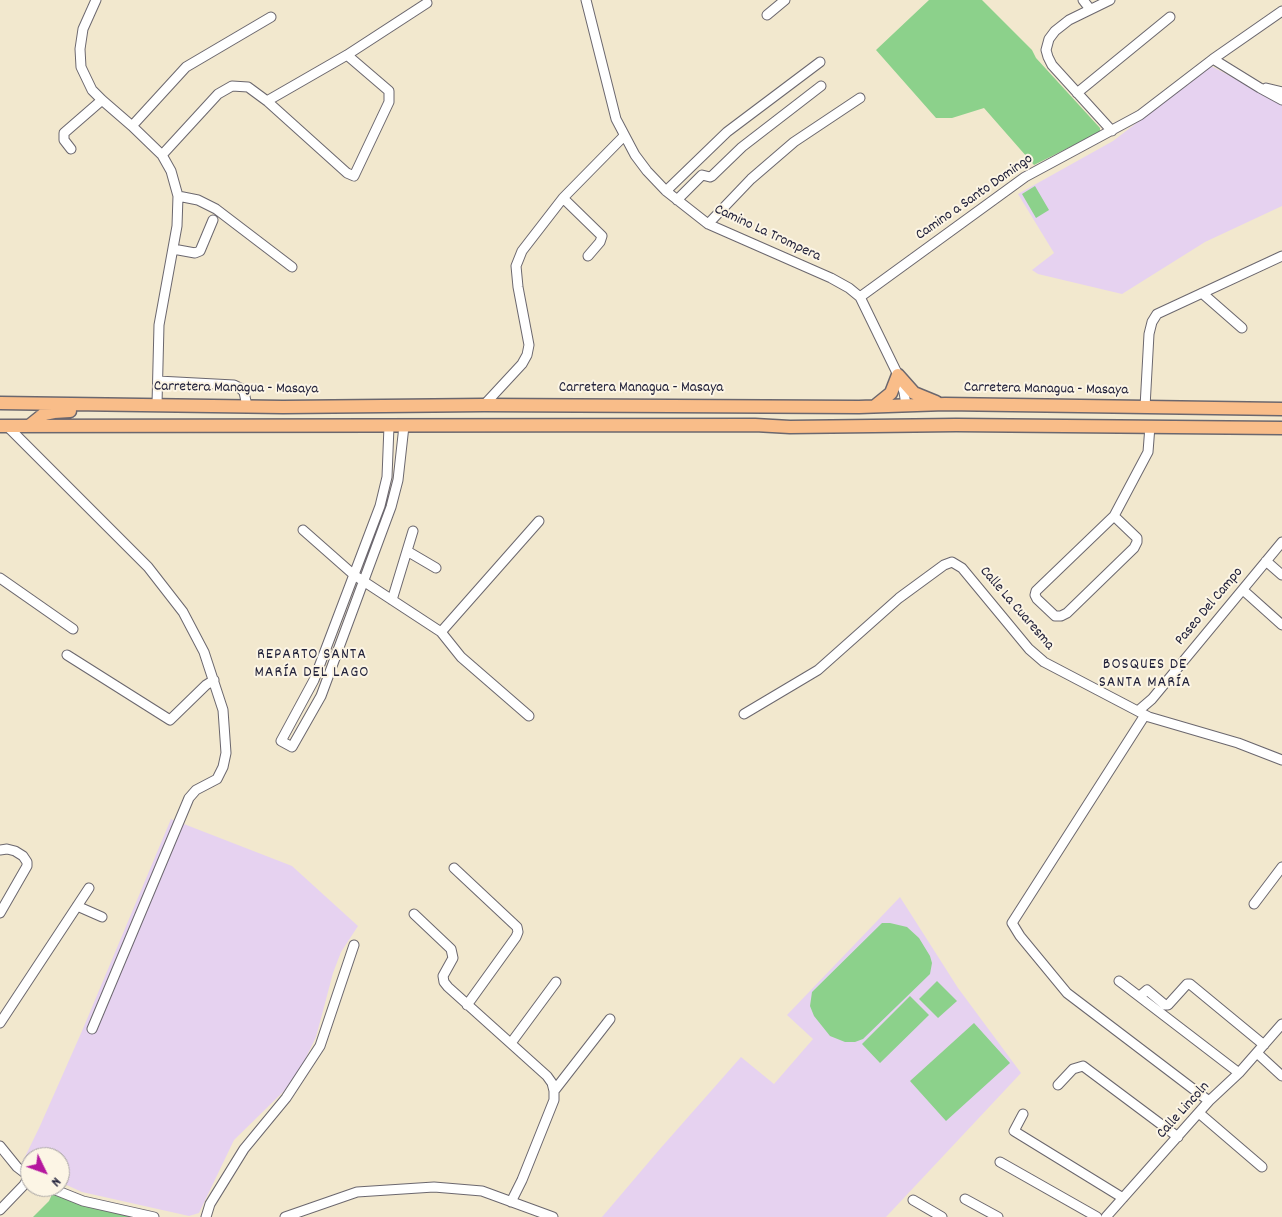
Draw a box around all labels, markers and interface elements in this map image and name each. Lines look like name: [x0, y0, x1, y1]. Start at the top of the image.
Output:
street label: Camino a Santo Domingo: [913, 151, 1037, 245]
street label: Camino La Trompera: [711, 201, 823, 267]
street label: Carretera Managua - Masaya: [154, 379, 318, 399]
street label: Carretera Managua - Masaya: [559, 380, 723, 398]
street label: Carretera Managua - Masaya: [964, 380, 1128, 400]
street label: Calle La Cuaresma: [975, 563, 1057, 655]
street label: Paseo Del Campo: [1172, 564, 1248, 650]
district label: REPARTO SANTA MARÍA DEL LAGO: [253, 646, 371, 684]
district label: BOSQUES DE SANTA MARÍA: [1097, 656, 1193, 694]
street label: Calle Lincoln: [1154, 1079, 1214, 1143]
north arrow: [20, 1147, 70, 1197]
text: N: [46, 1172, 65, 1191]

